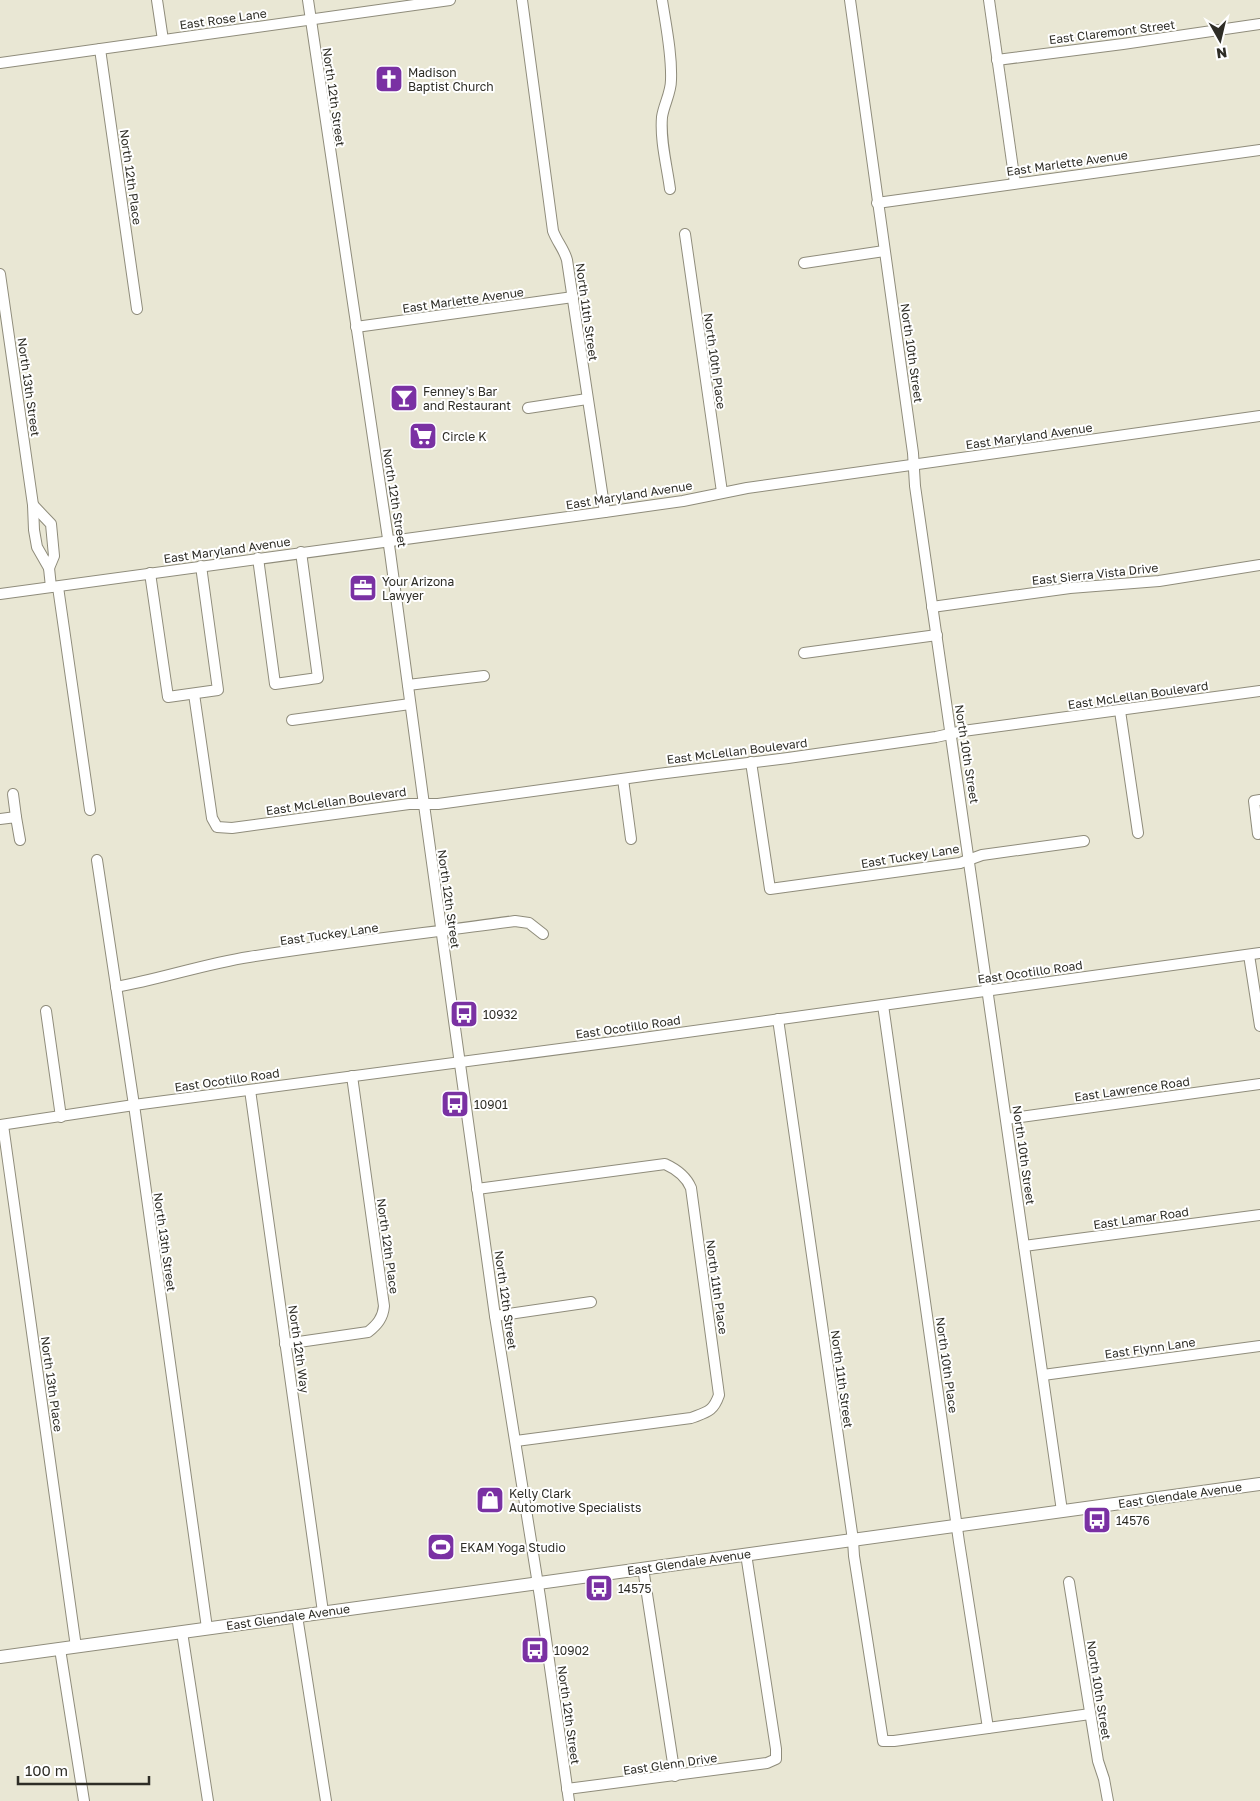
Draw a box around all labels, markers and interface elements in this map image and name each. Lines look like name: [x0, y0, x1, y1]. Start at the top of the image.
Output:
street label: East Rose Lane: [178, 5, 268, 33]
north arrow: [1195, 15, 1245, 65]
street label: East Claremont Street: [1048, 17, 1176, 47]
text: N: [1215, 44, 1228, 63]
street label: North 12th Street: [320, 46, 348, 148]
church icon: Madison Baptist Church: [374, 64, 404, 94]
place label: Madison Baptist Church: [408, 65, 494, 94]
street label: North 12th Place: [117, 128, 145, 226]
street label: East Marlette Avenue: [1005, 147, 1129, 179]
street label: North 11th Street: [573, 262, 601, 362]
street label: East Marlette Avenue: [401, 284, 525, 316]
street label: North 10th Street: [898, 302, 926, 404]
street label: North 10th Place: [701, 312, 729, 410]
street label: North 13th Street: [15, 336, 43, 438]
bar icon: Fenney's Bar and Restaurant: [389, 383, 419, 413]
place label: Fenney's Bar and Restaurant: [423, 384, 511, 413]
street label: East Maryland Avenue: [965, 420, 1093, 452]
supermarket icon: Circle K: [408, 421, 438, 451]
place label: Circle K: [442, 429, 486, 444]
street label: North 12th Street: [380, 447, 410, 549]
street label: East Maryland Avenue: [565, 478, 693, 512]
street label: East Maryland Avenue: [163, 534, 291, 566]
street label: East Sierra Vista Drive: [1031, 560, 1159, 588]
office icon: Your Arizona Lawyer: [348, 573, 378, 603]
place label: Your Arizona Lawyer: [382, 574, 454, 603]
street label: East McLellan Boulevard: [1067, 678, 1209, 712]
street label: North 10th Street: [952, 703, 982, 805]
street label: East McLellan Boulevard: [666, 735, 808, 767]
street label: East McLellan Boulevard: [265, 784, 407, 818]
street label: East Tuckey Lane: [860, 841, 960, 871]
street label: North 12th Street: [435, 848, 463, 950]
street label: East Tuckey Lane: [279, 920, 379, 948]
street label: East Ocotillo Road: [977, 957, 1083, 987]
bus stop icon: 10932: [449, 999, 479, 1029]
place label: 10932: [483, 1007, 518, 1022]
street label: East Ocotillo Road: [575, 1012, 681, 1042]
street label: East Ocotillo Road: [174, 1065, 280, 1095]
street label: East Lawrence Road: [1073, 1073, 1191, 1105]
bus stop icon: 10901: [440, 1089, 470, 1119]
place label: 10901: [474, 1097, 508, 1112]
street label: North 10th Street: [1010, 1104, 1038, 1206]
street label: North 13th Street: [151, 1191, 179, 1293]
street label: North 12th Place: [374, 1197, 402, 1295]
street label: East Lamar Road: [1092, 1204, 1190, 1232]
street label: North 11th Place: [703, 1239, 731, 1335]
street label: North 12th Street: [492, 1249, 520, 1351]
street label: North 12th Way: [285, 1304, 313, 1394]
street label: North 10th Place: [933, 1316, 961, 1414]
street label: North 11th Street: [828, 1329, 856, 1429]
street label: East Flynn Lane: [1104, 1334, 1196, 1362]
street label: North 13th Place: [38, 1335, 66, 1433]
street label: East Glendale Avenue: [1117, 1479, 1243, 1511]
shop icon: Kelly Clark Automotive Specialists: [475, 1485, 505, 1515]
place label: Kelly Clark Automotive Specialists: [509, 1486, 641, 1515]
bus stop icon: 14576: [1082, 1505, 1112, 1535]
place label: 14576: [1116, 1513, 1150, 1528]
sports icon: EKAM Yoga Studio: [426, 1532, 456, 1562]
place label: EKAM Yoga Studio: [460, 1540, 566, 1555]
street label: East Glendale Avenue: [626, 1546, 752, 1578]
bus stop icon: 14575: [584, 1573, 614, 1603]
place label: 14575: [618, 1581, 651, 1596]
street label: East Glendale Avenue: [225, 1601, 351, 1633]
bus stop icon: 10902: [520, 1635, 550, 1665]
street label: North 10th Street: [1084, 1639, 1114, 1741]
place label: 10902: [554, 1643, 589, 1658]
street label: North 12th Street: [555, 1664, 583, 1766]
street label: East Glenn Drive: [622, 1750, 718, 1778]
scale bar: [18, 1754, 149, 1786]
text: 100 m: [25, 1761, 68, 1779]

